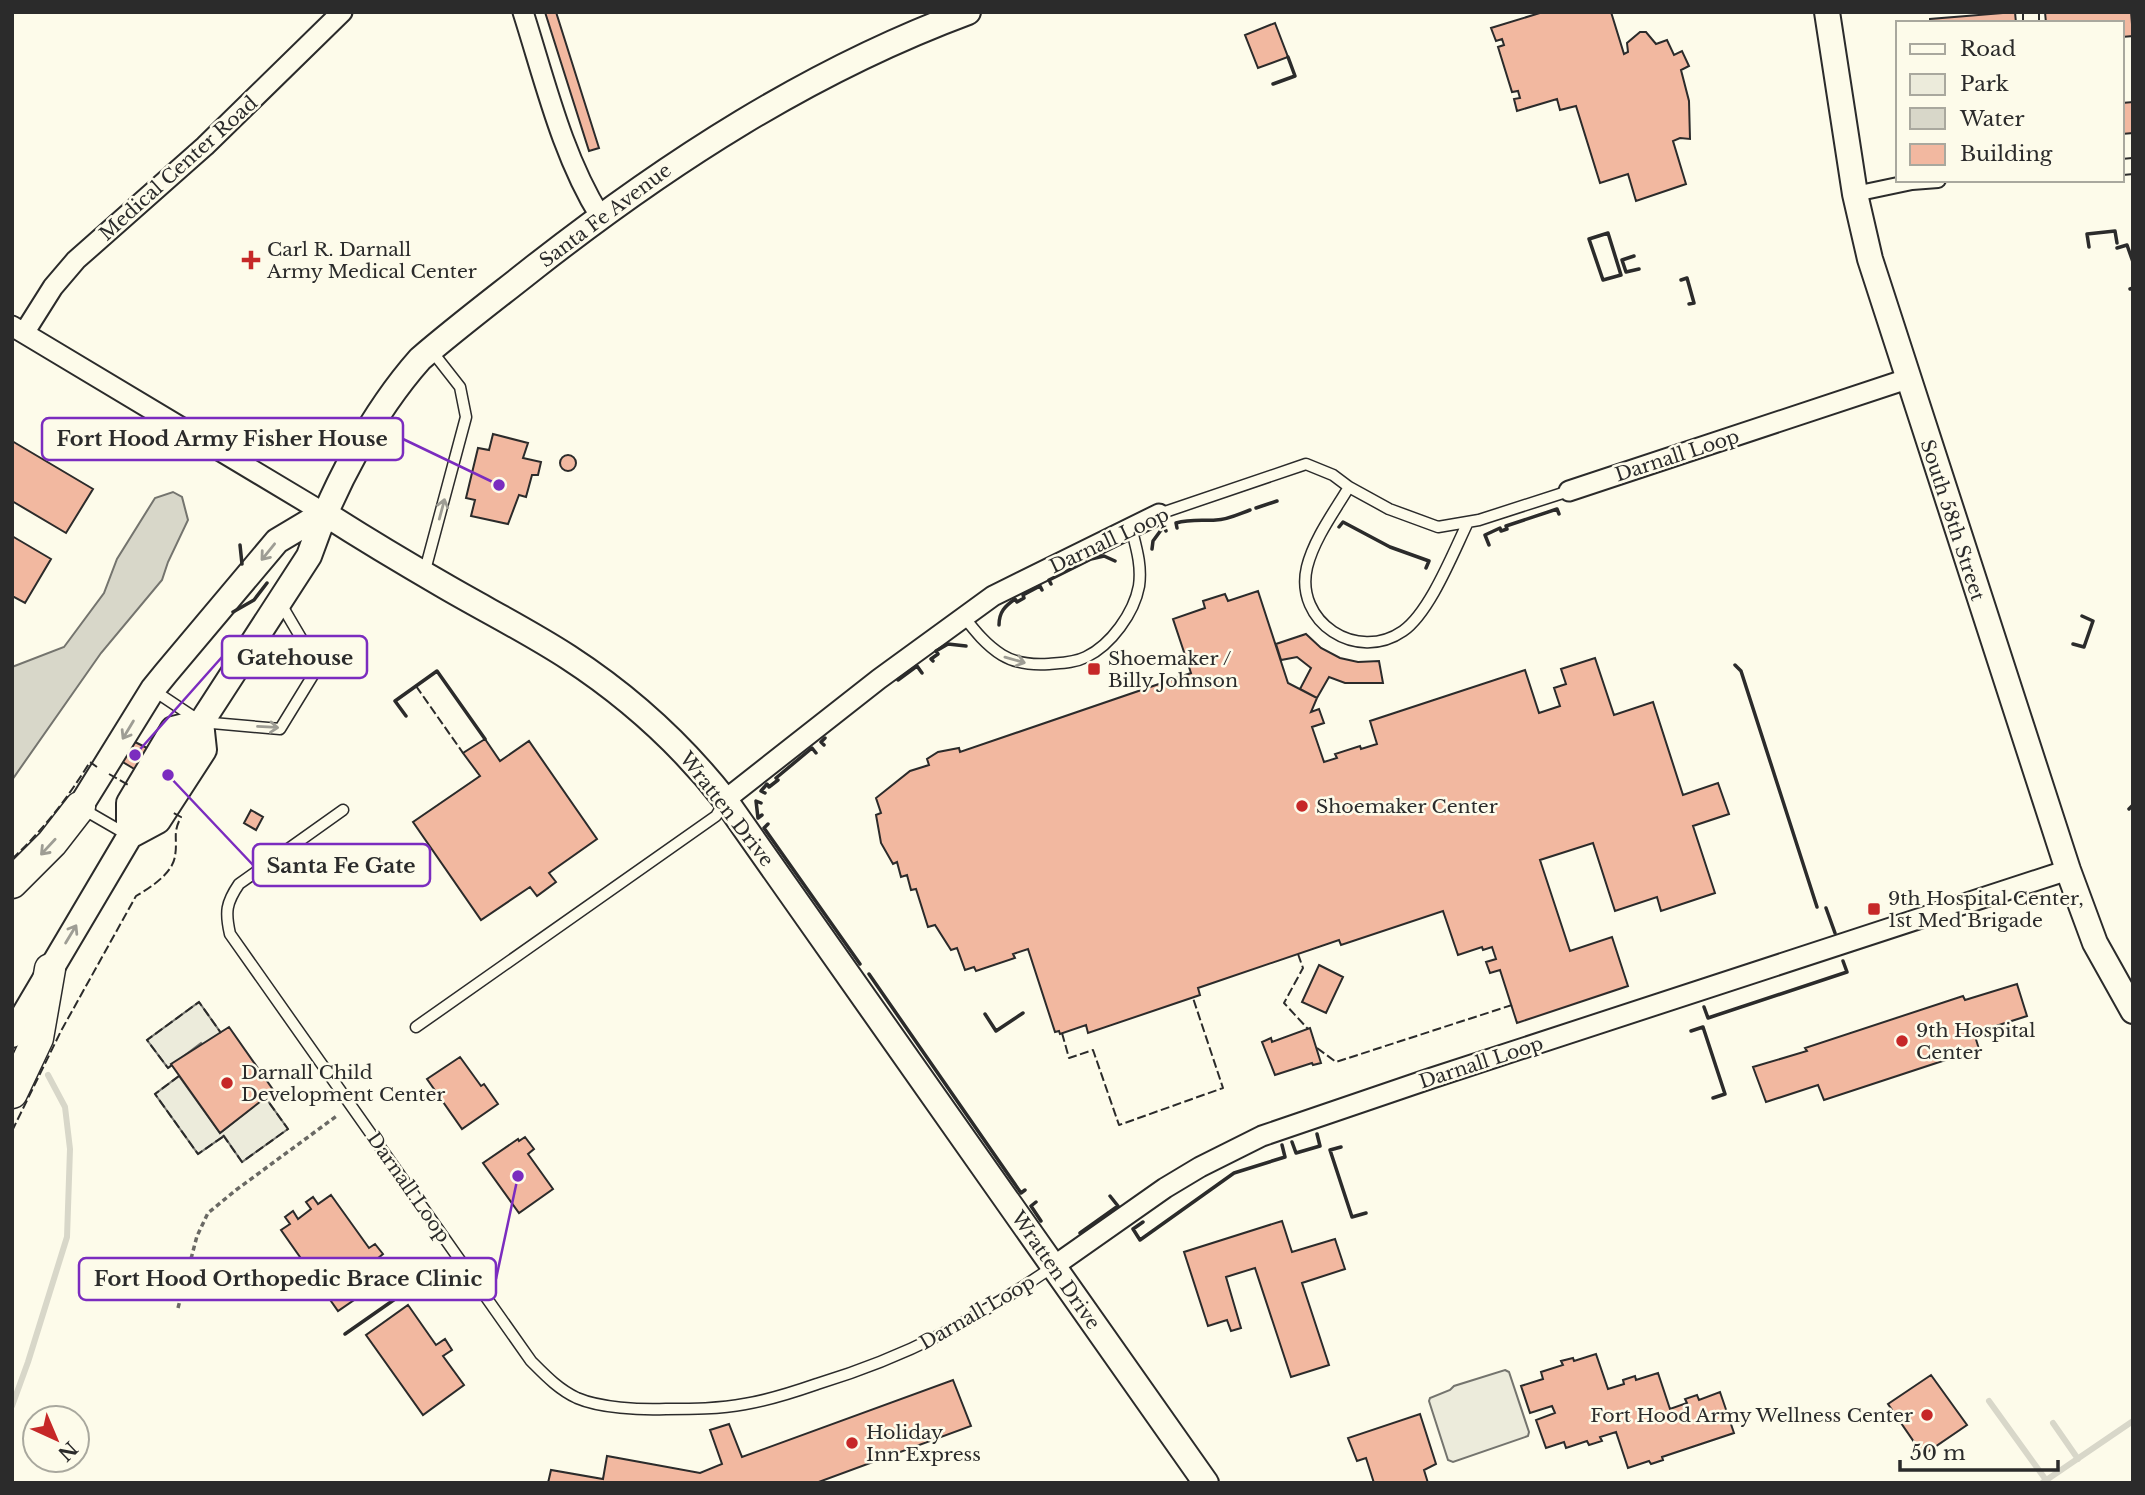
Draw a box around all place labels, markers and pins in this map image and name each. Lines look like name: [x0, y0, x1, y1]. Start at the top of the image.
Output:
place label: Carl R. Darnall Army Medical Center: [266, 238, 477, 283]
marker: Carl R. Darnall Army Medical Center: [241, 250, 261, 270]
callout: Fort Hood Army Fisher House: [42, 418, 403, 460]
callout: Gatehouse: [222, 636, 367, 678]
place label: Shoemaker / Billy Johnson: [1108, 647, 1238, 692]
marker: Shoemaker / Billy Johnson: [1086, 661, 1102, 677]
place label: Shoemaker Center: [1316, 795, 1498, 818]
marker: Shoemaker Center: [1294, 798, 1310, 814]
callout: Santa Fe Gate: [253, 844, 430, 886]
place label: 9th Hospital Center, 1st Med Brigade: [1888, 887, 2084, 932]
marker: 9th Hospital Center, 1st Med Brigade: [1866, 901, 1882, 917]
place label: 9th Hospital Center: [1916, 1019, 2035, 1064]
marker: 9th Hospital Center: [1894, 1033, 1910, 1049]
place label: Darnall Child Development Center: [241, 1061, 445, 1106]
marker: Darnall Child Development Center: [219, 1075, 235, 1091]
callout: Fort Hood Orthopedic Brace Clinic: [79, 1258, 496, 1300]
place label: Fort Hood Army Wellness Center: [1590, 1404, 1913, 1427]
marker: Fort Hood Army Wellness Center: [1919, 1407, 1935, 1423]
place label: Holiday Inn Express: [866, 1421, 981, 1466]
marker: Holiday Inn Express: [844, 1435, 860, 1451]

